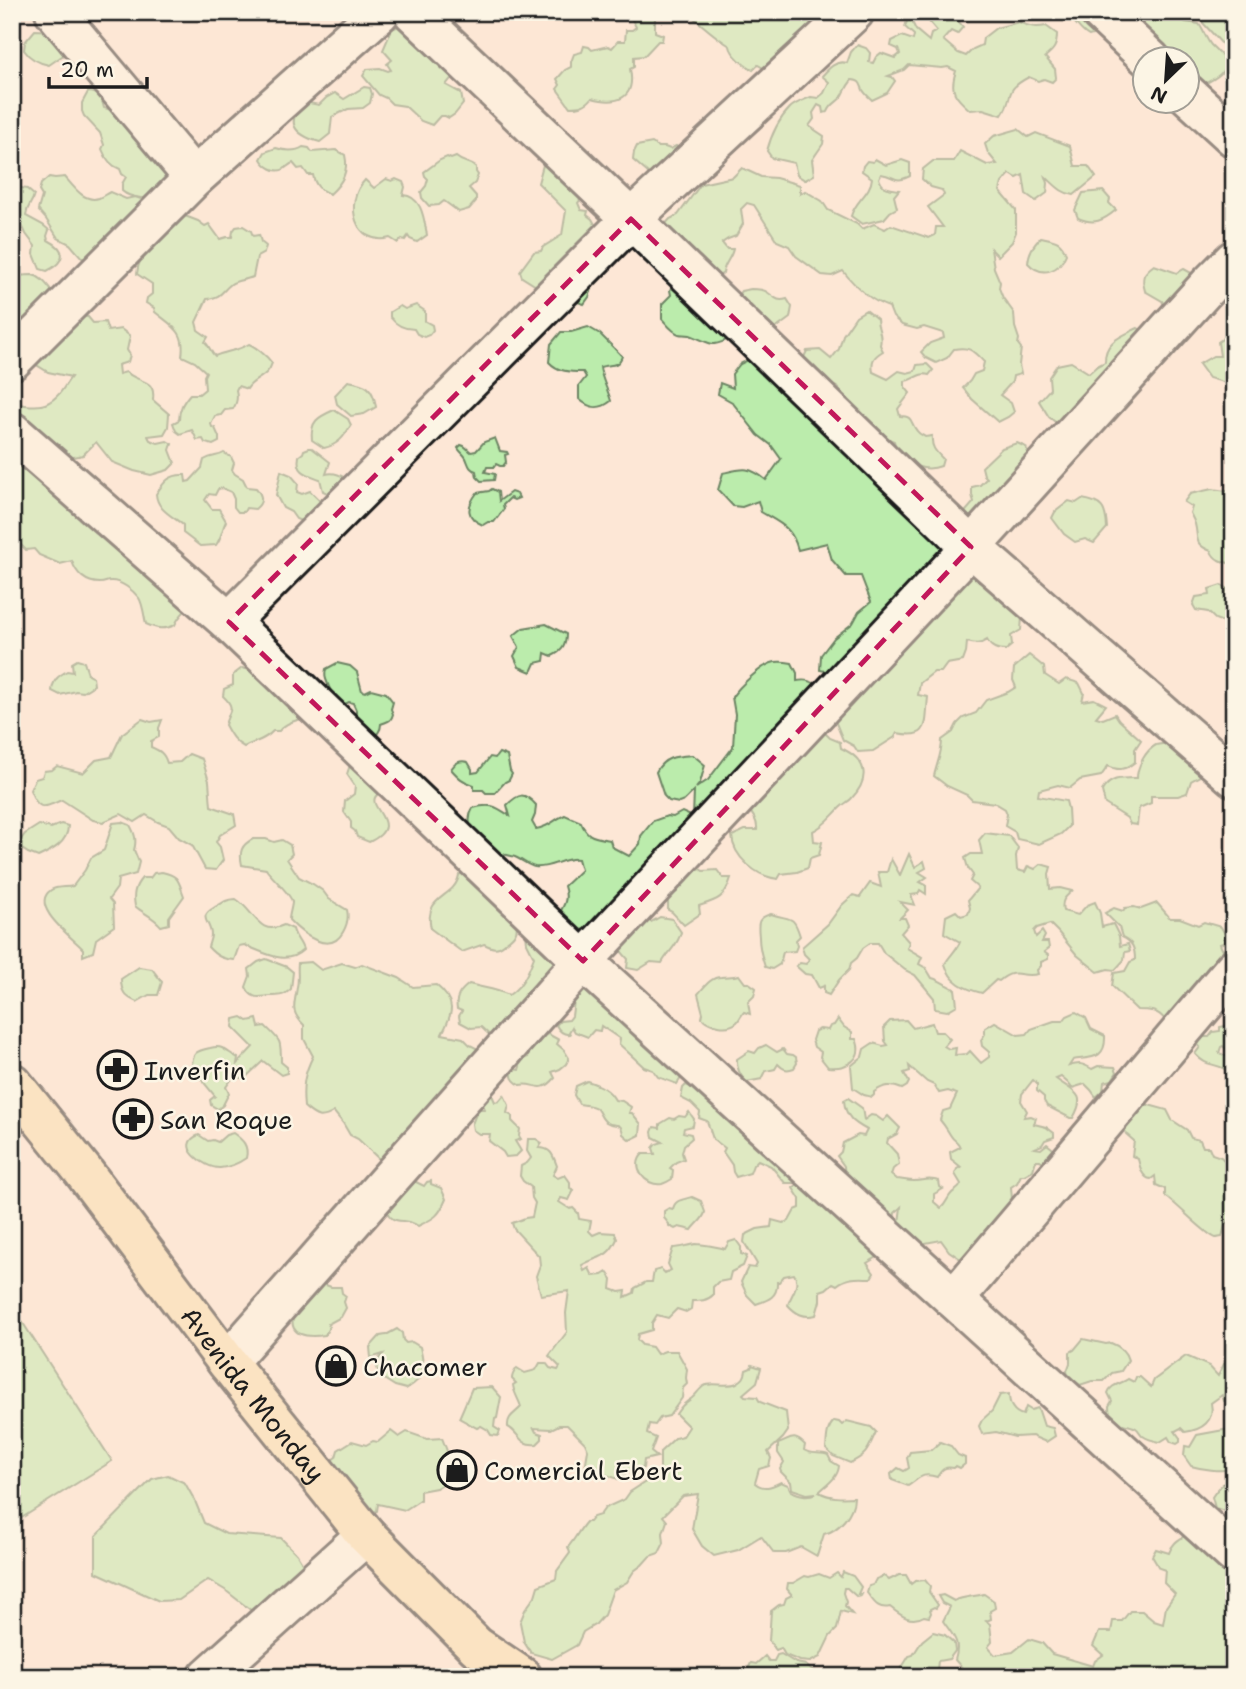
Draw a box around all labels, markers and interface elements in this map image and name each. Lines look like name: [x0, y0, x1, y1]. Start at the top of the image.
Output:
scale bar: [49, 46, 147, 90]
north arrow: [1130, 46, 1200, 116]
text: 20 m: [60, 56, 114, 84]
text: N: [1147, 80, 1171, 109]
pharmacy icon: Inverfin: [96, 1049, 138, 1091]
place label: Inverfin: [144, 1053, 246, 1088]
pharmacy icon: San Roque: [112, 1098, 154, 1140]
place label: San Roque: [160, 1102, 293, 1137]
street label: Avenida Monday: [174, 1299, 334, 1489]
shop icon: Chacomer: [315, 1345, 357, 1387]
place label: Chacomer: [363, 1349, 488, 1384]
shop icon: Comercial Ebert: [436, 1449, 478, 1491]
place label: Comercial Ebert: [484, 1453, 683, 1488]

